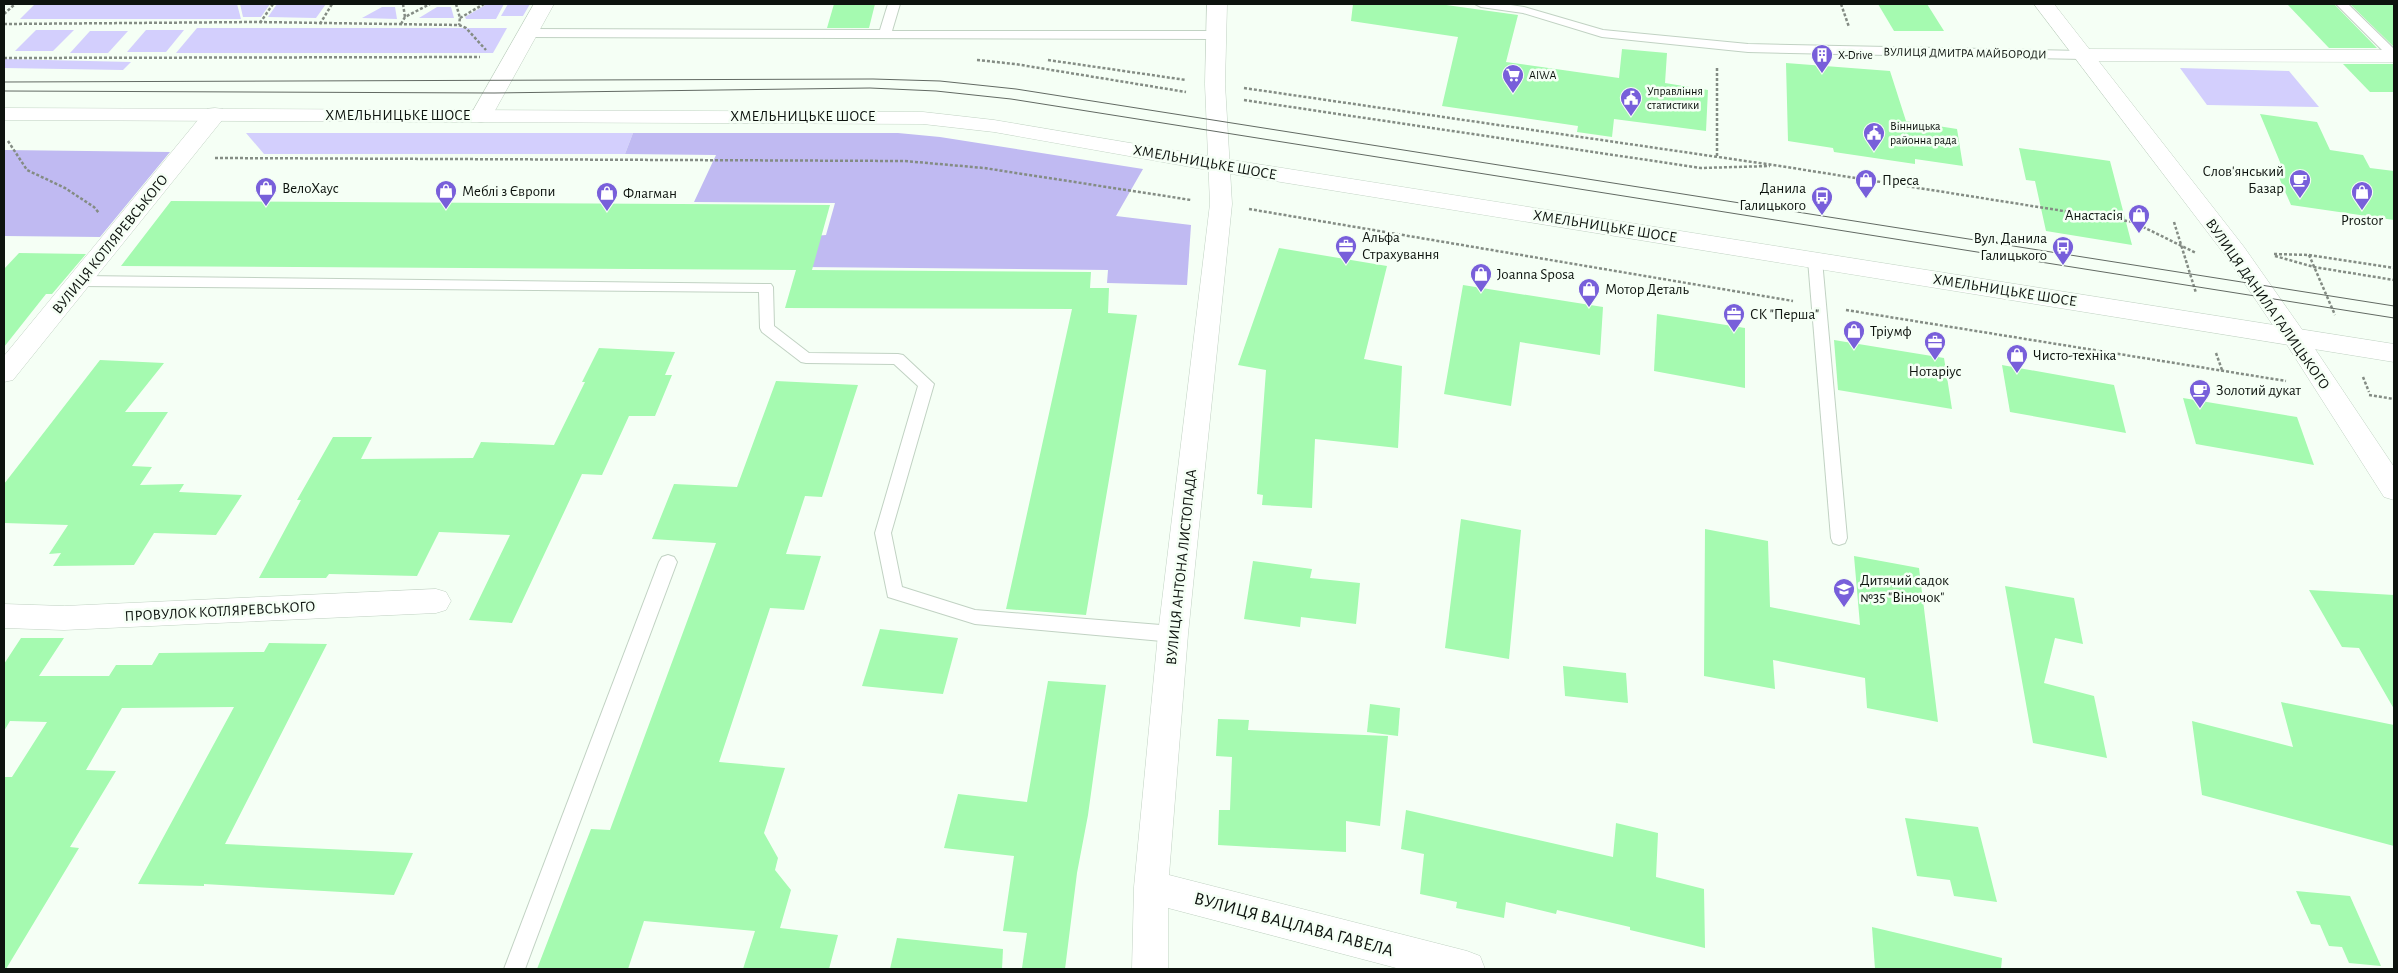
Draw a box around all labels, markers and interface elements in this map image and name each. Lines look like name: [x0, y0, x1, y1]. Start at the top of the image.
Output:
building icon: X-Drive: [1810, 43, 1834, 74]
street label: ВУЛИЦЯ ДМИТРА МАЙБОРОДИ: [1883, 45, 2047, 60]
place label: X-Drive: [1838, 49, 1873, 61]
supermarket icon: AIWA: [1501, 63, 1525, 94]
place label: AIWA: [1529, 69, 1556, 81]
place label: Управління статистики: [1647, 85, 1703, 111]
public building icon: Управління статистики: [1619, 86, 1643, 117]
street label: ХМЕЛЬНИЦЬКЕ ШОСЕ: [325, 108, 471, 123]
street label: ХМЕЛЬНИЦЬКЕ ШОСЕ: [730, 109, 876, 124]
place label: Вінницька районна рада: [1890, 120, 1957, 146]
public building icon: Вінницька районна рада: [1862, 121, 1886, 152]
street label: ХМЕЛЬНИЦЬКЕ ШОСЕ: [1132, 142, 1278, 183]
place label: Слов'янський Базар: [2203, 164, 2284, 196]
shop icon: Преса: [1854, 168, 1878, 199]
cafe icon: Слов'янський Базар: [2288, 168, 2312, 199]
street label: ВУЛИЦЯ КОТЛЯРЕВСЬКОГО: [50, 172, 171, 317]
place label: Преса: [1882, 173, 1919, 188]
shop icon: ВелоХаус: [254, 176, 278, 207]
shop icon: Меблі з Європи: [434, 179, 458, 210]
shop icon: Prostor: [2350, 180, 2374, 211]
place label: ВелоХаус: [282, 181, 339, 196]
shop icon: Флагман: [595, 181, 619, 212]
place label: Данила Галицького: [1739, 181, 1806, 213]
place label: Меблі з Європи: [462, 184, 555, 199]
bus stop icon: Данила Галицького: [1810, 185, 1834, 216]
place label: Флагман: [623, 186, 677, 201]
shop icon: Анастасія: [2127, 203, 2151, 234]
street label: ХМЕЛЬНИЦЬКЕ ШОСЕ: [1532, 208, 1678, 245]
place label: Анастасія: [2065, 208, 2123, 223]
place label: Prostor: [2341, 213, 2383, 228]
street label: ВУЛИЦЯ ДАНИЛА ГАЛИЦЬКОГО: [2203, 216, 2332, 392]
place label: Альфа Страхування: [1362, 230, 1439, 262]
place label: Вул. Данила Галицького: [1973, 231, 2047, 263]
office icon: Альфа Страхування: [1334, 234, 1358, 265]
bus stop icon: Вул. Данила Галицького: [2051, 235, 2075, 266]
shop icon: Joanna Sposa: [1469, 262, 1493, 293]
place label: Joanna Sposa: [1497, 267, 1575, 282]
street label: ХМЕЛЬНИЦЬКЕ ШОСЕ: [1932, 272, 2078, 309]
shop icon: Мотор Деталь: [1577, 277, 1601, 308]
place label: Мотор Деталь: [1605, 282, 1689, 297]
office icon: СК "Перша": [1722, 302, 1746, 333]
place label: СК "Перша": [1750, 307, 1819, 322]
shop icon: Тріумф: [1842, 319, 1866, 350]
place label: Тріумф: [1870, 324, 1912, 339]
office icon: Нотаріус: [1923, 330, 1947, 361]
shop icon: Чисто-техніка: [2005, 343, 2029, 374]
place label: Чисто-техніка: [2033, 348, 2117, 363]
place label: Нотаріус: [1909, 364, 1961, 379]
cafe icon: Золотий дукат: [2188, 378, 2212, 409]
place label: Золотий дукат: [2216, 383, 2302, 398]
street label: ВУЛИЦЯ АНТОНА ЛИСТОПАДА: [1164, 468, 1199, 666]
place label: Дитячий садок №35 "Віночок": [1860, 573, 1949, 605]
school or university icon: Дитячий садок №35 "Віночок": [1832, 577, 1856, 608]
street label: ПРОВУЛОК КОТЛЯРЕВСЬКОГО: [124, 599, 316, 624]
street label: ВУЛИЦЯ ВАЦЛАВА ГАВЕЛА: [1192, 890, 1396, 960]

